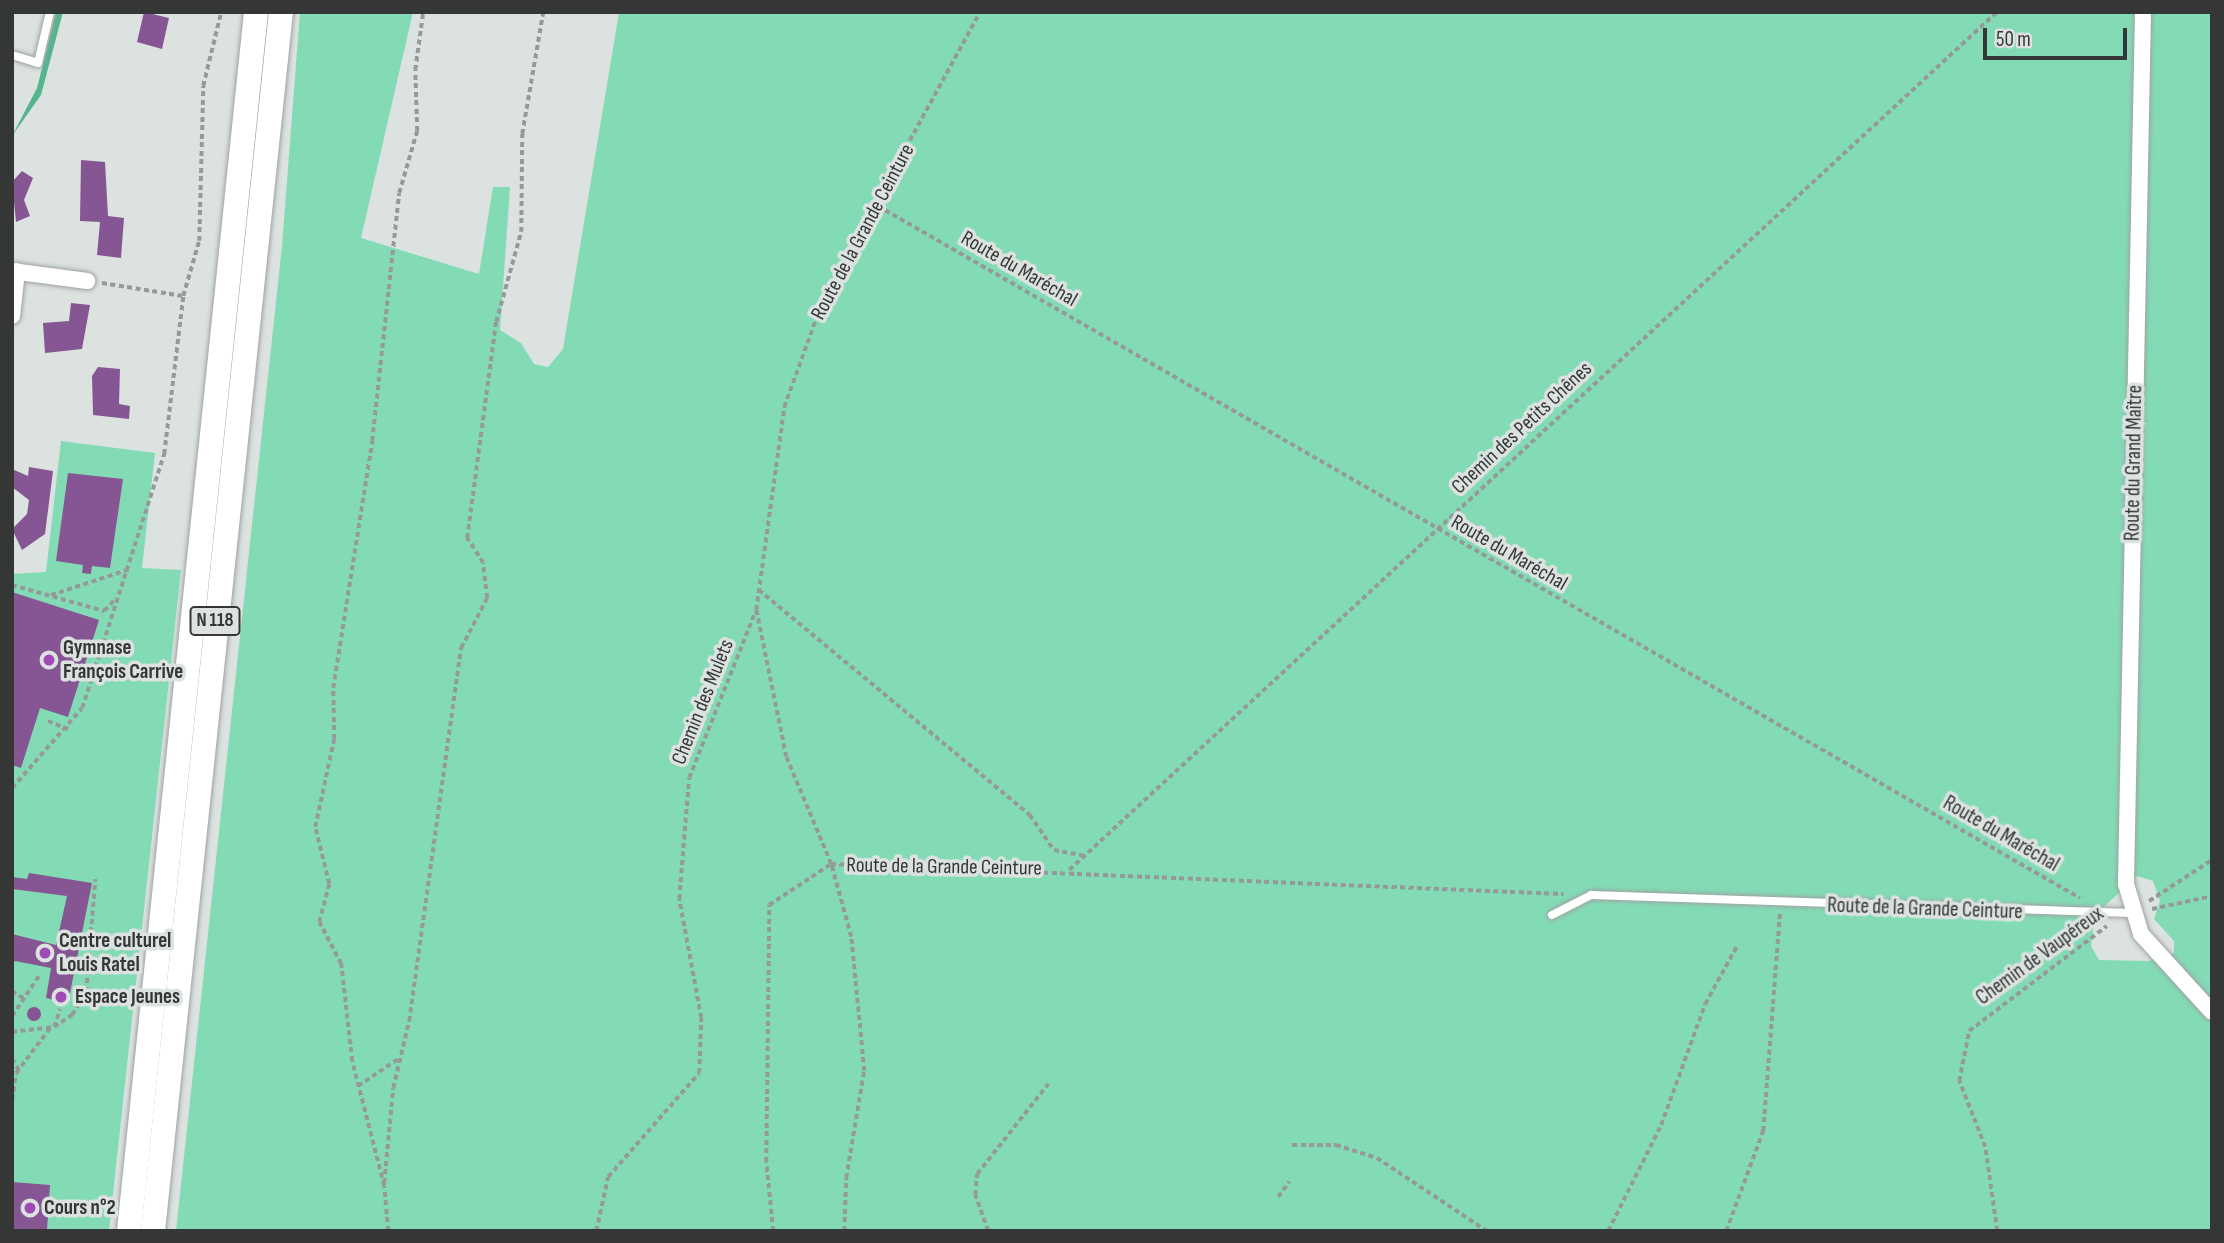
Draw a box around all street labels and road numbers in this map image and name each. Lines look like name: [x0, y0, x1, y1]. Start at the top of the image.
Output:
street label: Route de la Grande Ceinture: [806, 140, 920, 324]
street label: Route du Maréchal: [956, 226, 1082, 312]
street label: Chemin des Petits Chênes: [1447, 356, 1597, 500]
street label: Route du Grand Maître: [2120, 385, 2148, 541]
street label: Route du Maréchal: [1446, 510, 1572, 596]
road number: N 118: [189, 606, 241, 636]
street label: Chemin des Mulets: [666, 636, 740, 768]
street label: Route du Maréchal: [1938, 791, 2064, 877]
street label: Route de la Grande Ceinture: [846, 853, 1042, 881]
street label: Route de la Grande Ceinture: [1827, 893, 2023, 925]
street label: Chemin de Vaupéreux: [1971, 901, 2109, 1011]

